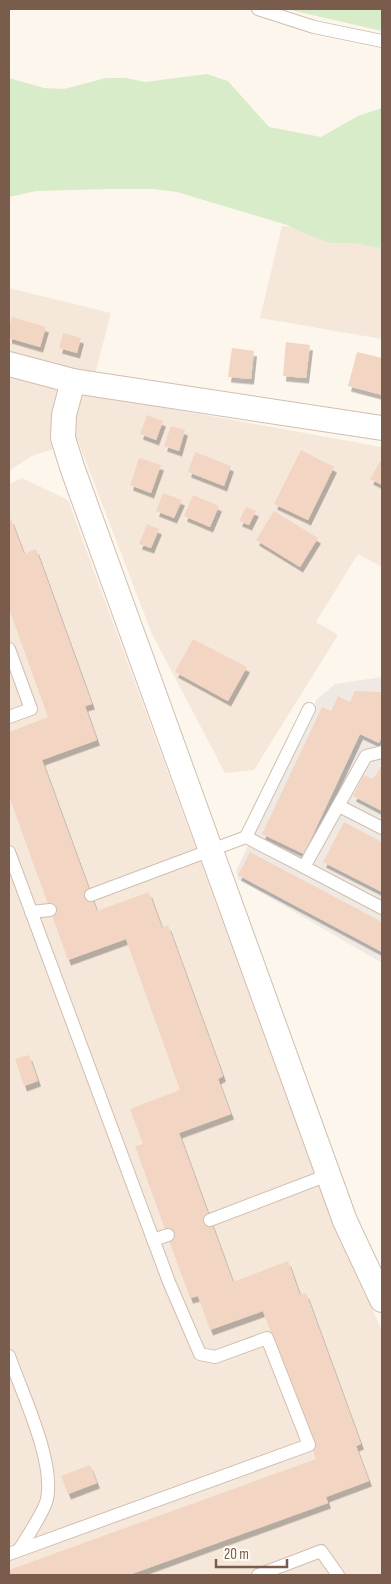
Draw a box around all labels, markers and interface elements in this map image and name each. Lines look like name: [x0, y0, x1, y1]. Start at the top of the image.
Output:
scale bar: [216, 1536, 287, 1568]
text: 20 m: [224, 1545, 249, 1564]

